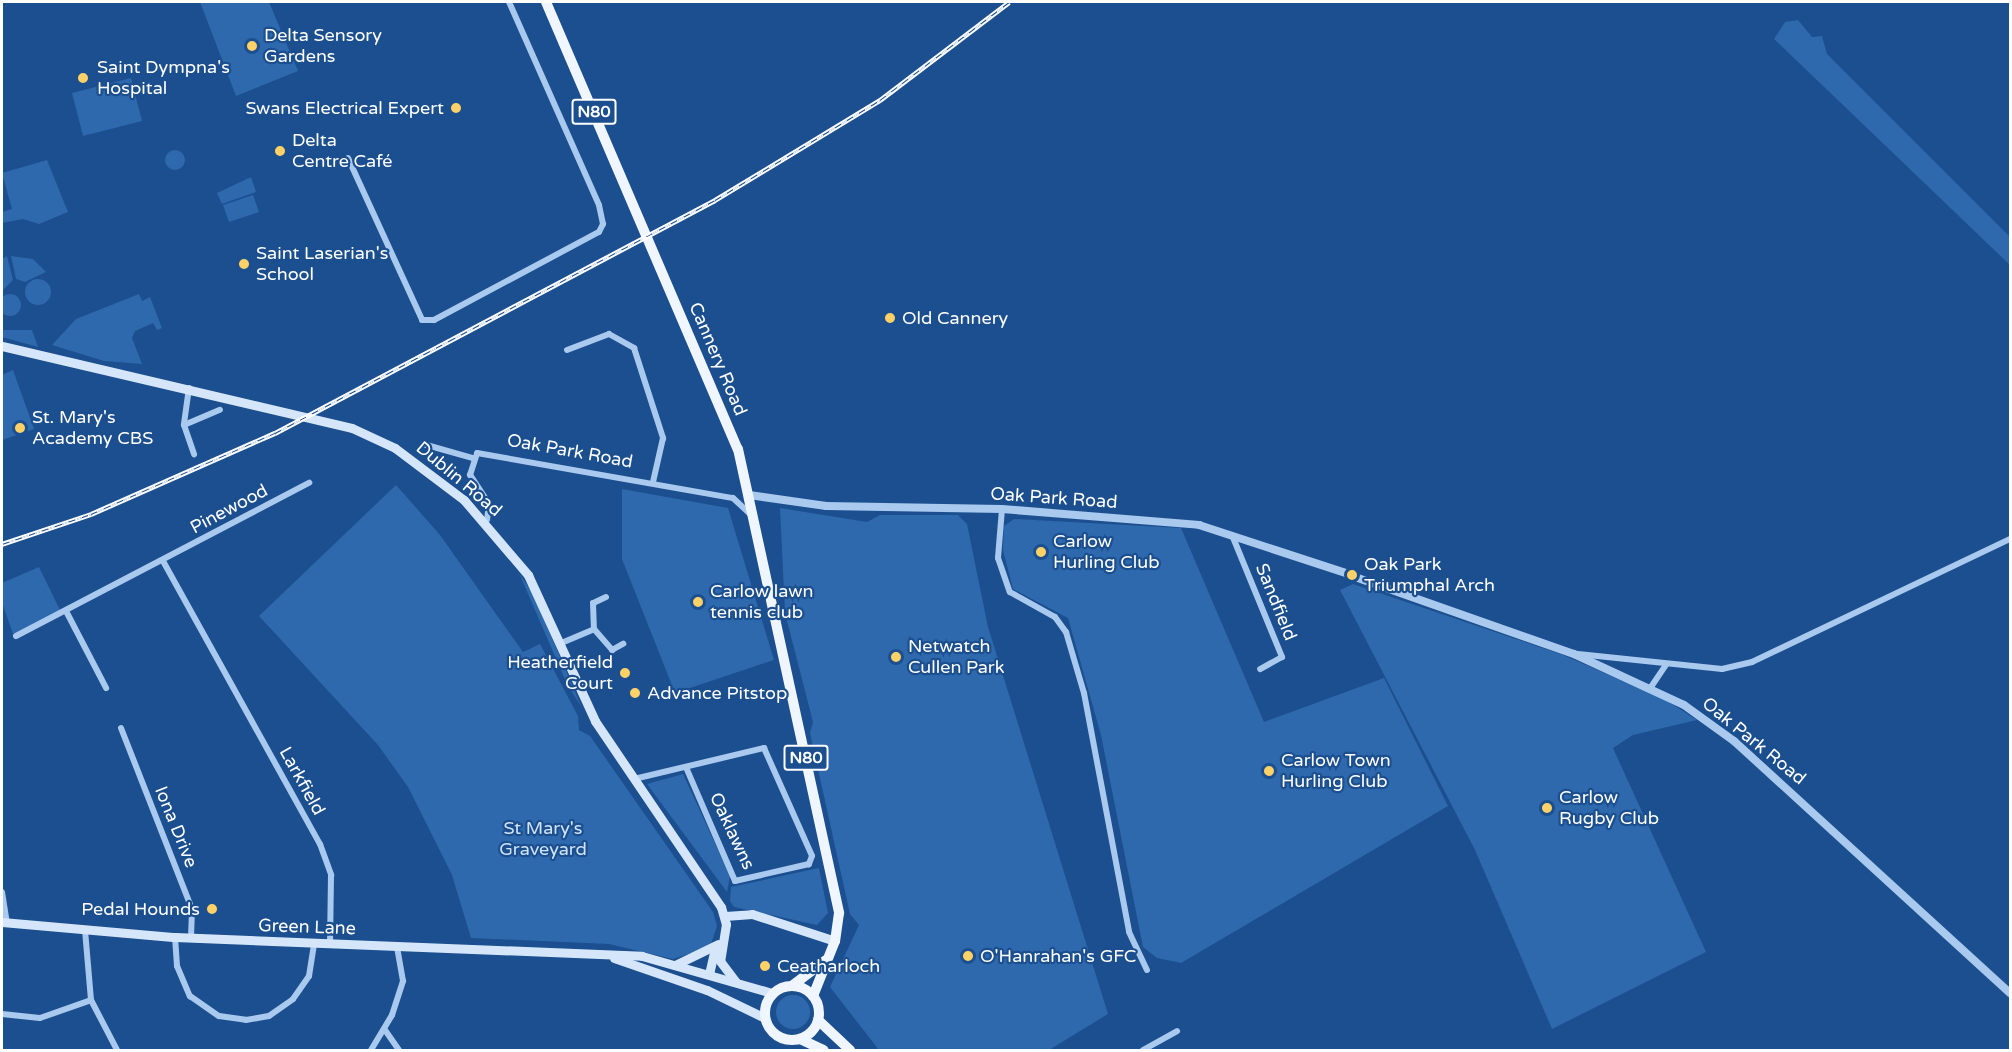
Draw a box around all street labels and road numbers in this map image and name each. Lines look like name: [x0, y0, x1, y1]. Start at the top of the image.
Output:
road number: N80: [572, 99, 616, 125]
street label: Cannery Road: [684, 299, 752, 419]
street label: Oak Park Road: [505, 429, 635, 473]
street label: Dublin Road: [412, 437, 506, 521]
street label: Pinewood: [186, 480, 272, 538]
street label: Oak Park Road: [990, 483, 1118, 513]
street label: Sandfield: [1251, 560, 1301, 644]
street label: Oak Park Road: [1698, 693, 1810, 789]
street label: Larkfield: [274, 743, 330, 819]
road number: N80: [784, 745, 828, 771]
street label: Iona Drive: [150, 783, 202, 871]
street label: Oaklawns: [705, 789, 759, 873]
street label: Green Lane: [258, 914, 356, 940]

